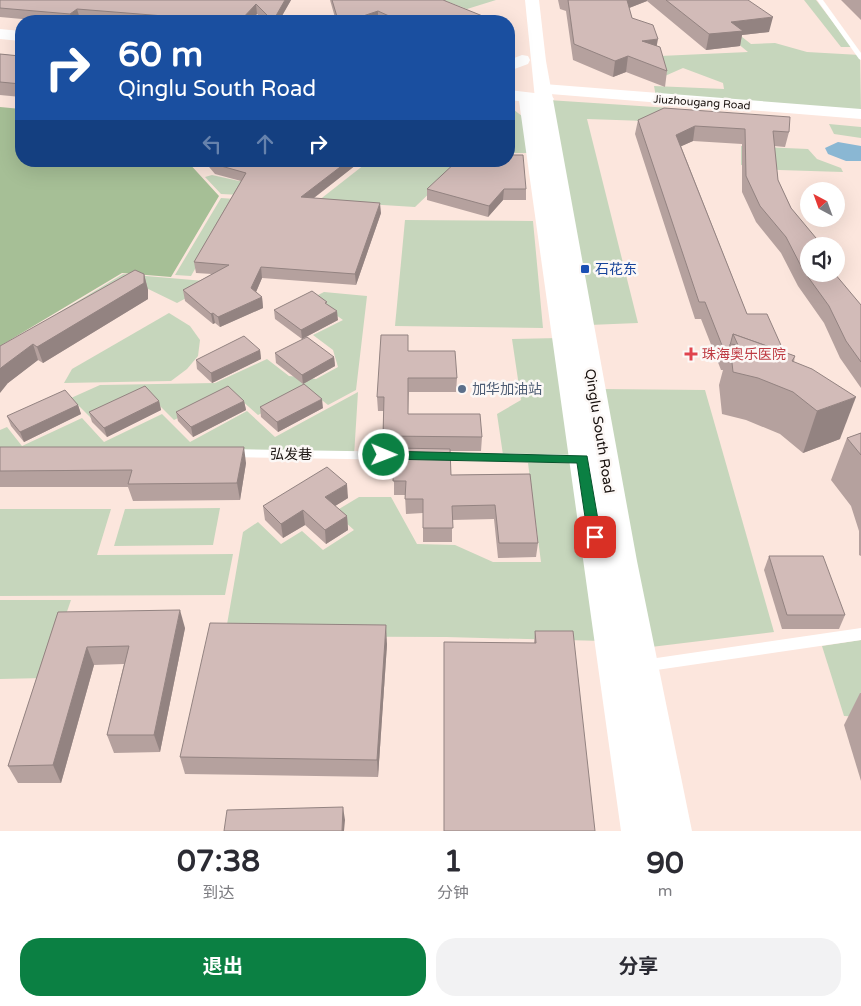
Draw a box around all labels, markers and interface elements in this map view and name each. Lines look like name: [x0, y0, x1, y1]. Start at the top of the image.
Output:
text: 60 m: [118, 34, 203, 76]
icon: right: [35, 35, 100, 100]
text: Qinglu South Road: [118, 76, 316, 102]
street label: Jiuzhougang Road: [653, 93, 751, 112]
icon: left: [198, 130, 226, 158]
icon: ahead: [251, 130, 279, 158]
icon: right: [304, 130, 332, 158]
north arrow: [800, 182, 845, 228]
map controls: [800, 182, 845, 282]
button: sound: [800, 237, 845, 282]
place label: 石花东: [595, 261, 637, 278]
marker: 石花东: [579, 263, 591, 275]
place label: 珠海奥乐医院: [702, 346, 786, 363]
marker: 珠海奥乐医院: [684, 347, 698, 361]
street label: Qinglu South Road: [581, 367, 618, 495]
place label: 加华加油站: [472, 381, 542, 398]
marker: 加华加油站: [456, 383, 468, 395]
position arrow: [357, 428, 409, 480]
street label: 弘发巷: [270, 446, 312, 463]
pin: [574, 516, 616, 558]
icon: arrive: [581, 523, 609, 551]
text: 07:38: [177, 843, 260, 880]
text: 1: [444, 843, 463, 880]
text: 90: [646, 845, 684, 882]
text: m: [658, 881, 672, 901]
text: 到达: [203, 883, 235, 903]
text: 分钟: [437, 883, 469, 903]
button: 退出: [20, 938, 426, 996]
button: 分享: [436, 938, 841, 996]

